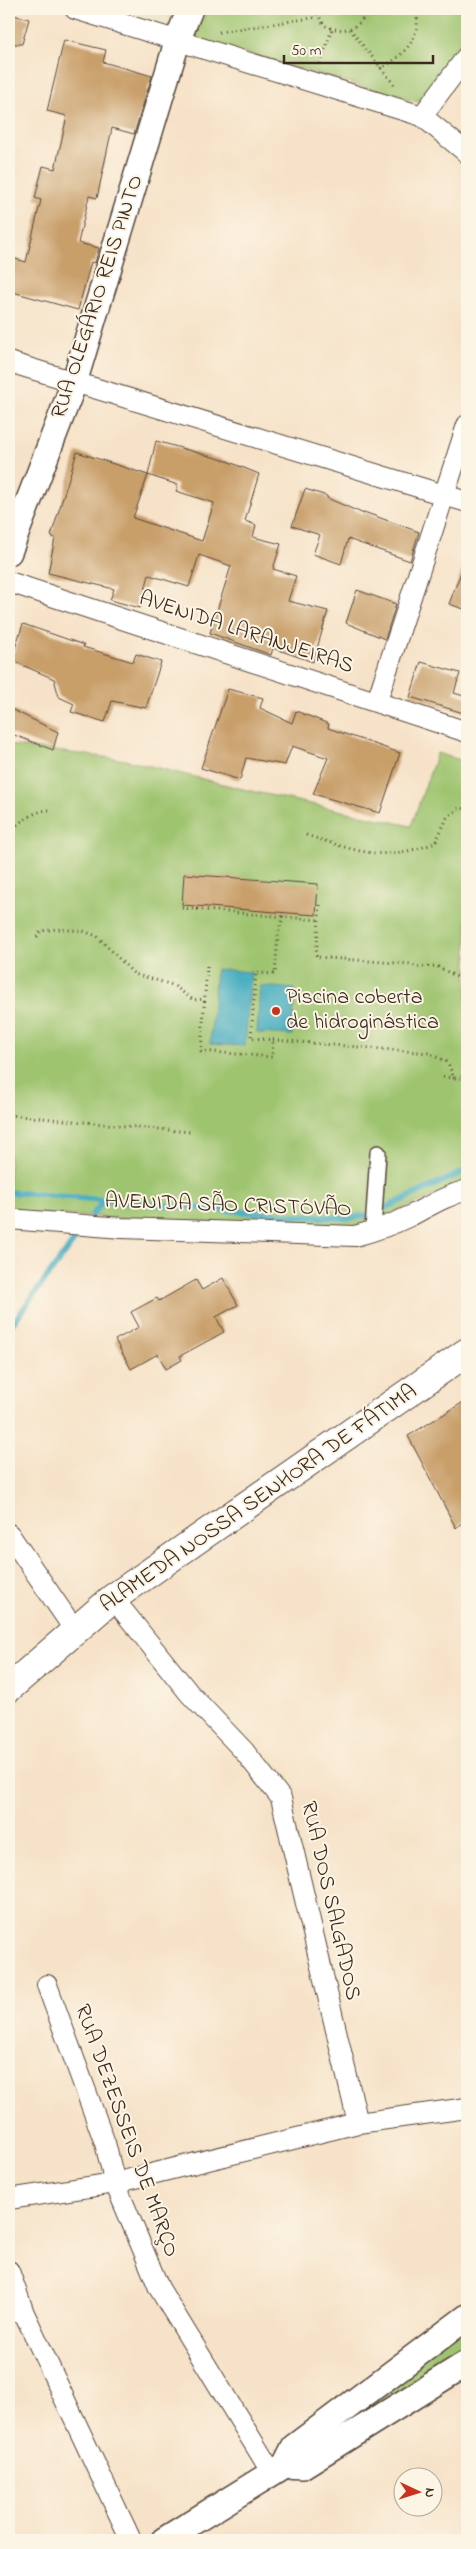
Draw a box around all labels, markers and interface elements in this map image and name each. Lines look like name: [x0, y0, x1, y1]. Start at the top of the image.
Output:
scale bar: [284, 32, 432, 64]
text: 50 m: [291, 40, 322, 62]
street label: RUA OLEGÁRIO REIS PINTO: [43, 171, 153, 423]
street label: AVENIDA LARANJEIRAS: [135, 583, 357, 683]
place label: Piscina coberta de hidroginástica: [286, 982, 439, 1040]
marker: Piscina coberta de hidroginástica: [270, 1005, 282, 1017]
street label: AVENIDA SÃO CRISTÓVÃO: [104, 1186, 352, 1226]
street label: ALAMEDA NOSSA SENHORA DE FÁTIMA: [94, 1377, 424, 1621]
street label: RUA DOS SALGADOS: [292, 1798, 368, 2004]
street label: RUA DEZESSEIS DE MARÇO: [65, 2000, 187, 2262]
north arrow: [394, 2466, 444, 2516]
text: N: [419, 2487, 440, 2498]

